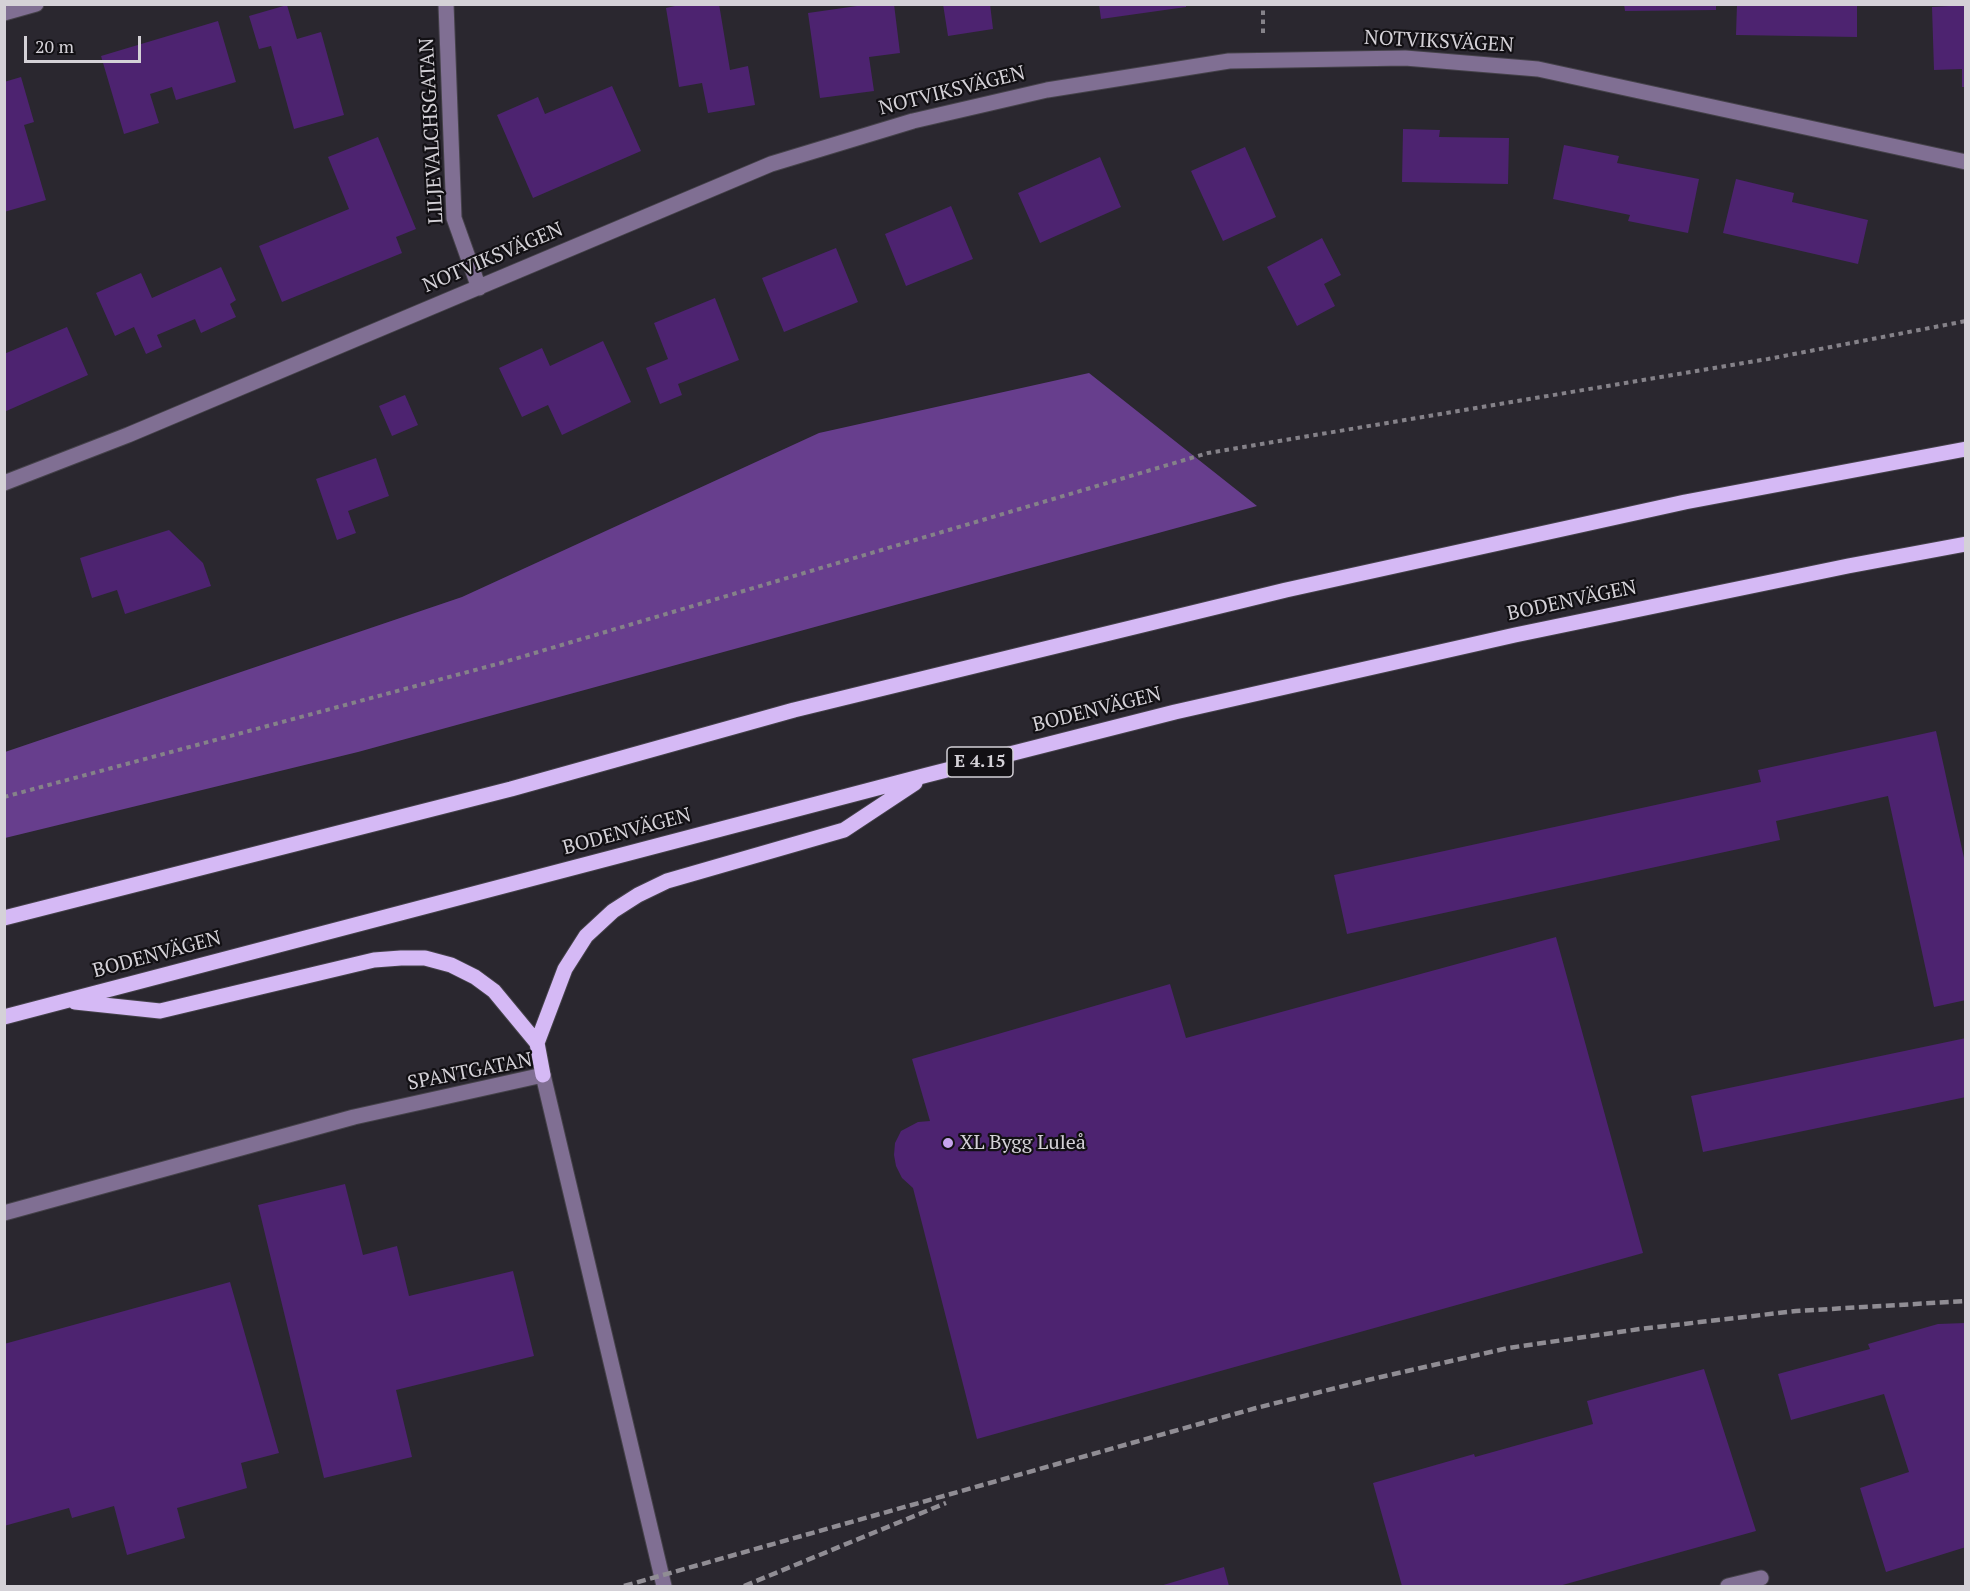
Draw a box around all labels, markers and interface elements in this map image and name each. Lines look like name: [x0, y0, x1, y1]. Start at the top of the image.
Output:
scale bar: [27, 24, 144, 62]
street label: NOTVIKSVÄGEN: [1364, 26, 1514, 58]
text: 20 m: [35, 34, 74, 58]
street label: LILJEVALCHSGATAN: [415, 37, 449, 225]
street label: NOTVIKSVÄGEN: [876, 61, 1028, 121]
street label: NOTVIKSVÄGEN: [419, 218, 567, 298]
street label: BODENVÄGEN: [1505, 576, 1639, 626]
street label: BODENVÄGEN: [1030, 682, 1164, 738]
road number: E 4.15: [947, 747, 1013, 777]
street label: BODENVÄGEN: [560, 803, 694, 861]
street label: BODENVÄGEN: [90, 926, 224, 984]
street label: SPANTGATAN: [406, 1048, 534, 1096]
place label: XL Bygg Luleå: [960, 1131, 1086, 1155]
marker: XL Bygg Luleå: [941, 1136, 955, 1150]

